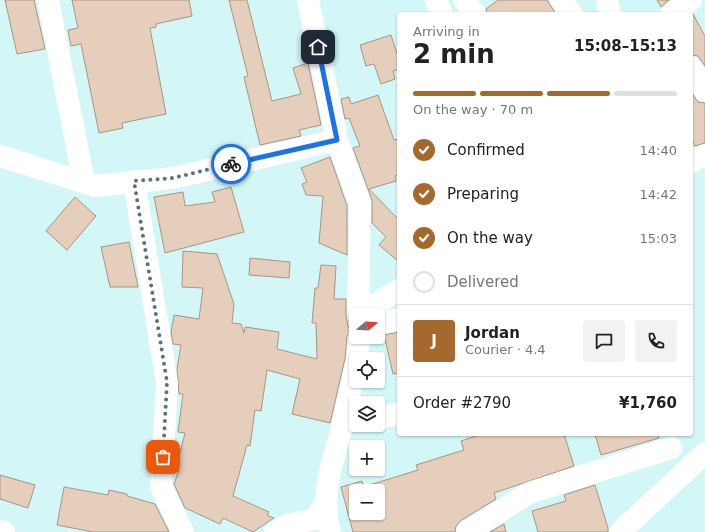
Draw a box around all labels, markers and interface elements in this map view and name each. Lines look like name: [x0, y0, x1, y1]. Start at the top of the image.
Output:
text: Arriving in: [413, 24, 480, 39]
pin: [301, 30, 335, 64]
icon: home: [307, 36, 329, 58]
text: 15:08–15:13: [574, 37, 677, 55]
text: 2 min: [413, 39, 495, 69]
text: On the way · 70 m: [413, 102, 533, 117]
icon: check: [413, 139, 435, 161]
text: Confirmed: [447, 141, 525, 159]
text: 14:40: [640, 143, 677, 158]
courier: [211, 144, 251, 184]
icon: bike: [220, 153, 242, 175]
icon: check: [413, 183, 435, 205]
text: Preparing: [447, 185, 519, 203]
text: 14:42: [640, 187, 677, 202]
icon: check: [413, 227, 435, 249]
text: On the way: [447, 229, 533, 247]
text: 15:03: [640, 231, 677, 246]
text: Delivered: [447, 273, 519, 291]
north arrow: [349, 308, 385, 344]
map controls: [349, 308, 385, 520]
button: chat: [583, 320, 625, 362]
button: phone: [635, 320, 677, 362]
text: Jordan: [465, 324, 520, 342]
text: J: [431, 332, 437, 350]
text: Courier · 4.4: [465, 342, 546, 357]
button: locate: [349, 352, 385, 388]
text: Order #2790: [413, 394, 511, 412]
text: ¥1,760: [619, 394, 677, 412]
button: layers: [349, 396, 385, 432]
pin: [146, 440, 180, 474]
button: +: [349, 440, 385, 476]
icon: bag: [152, 446, 174, 468]
button: −: [349, 484, 385, 520]

